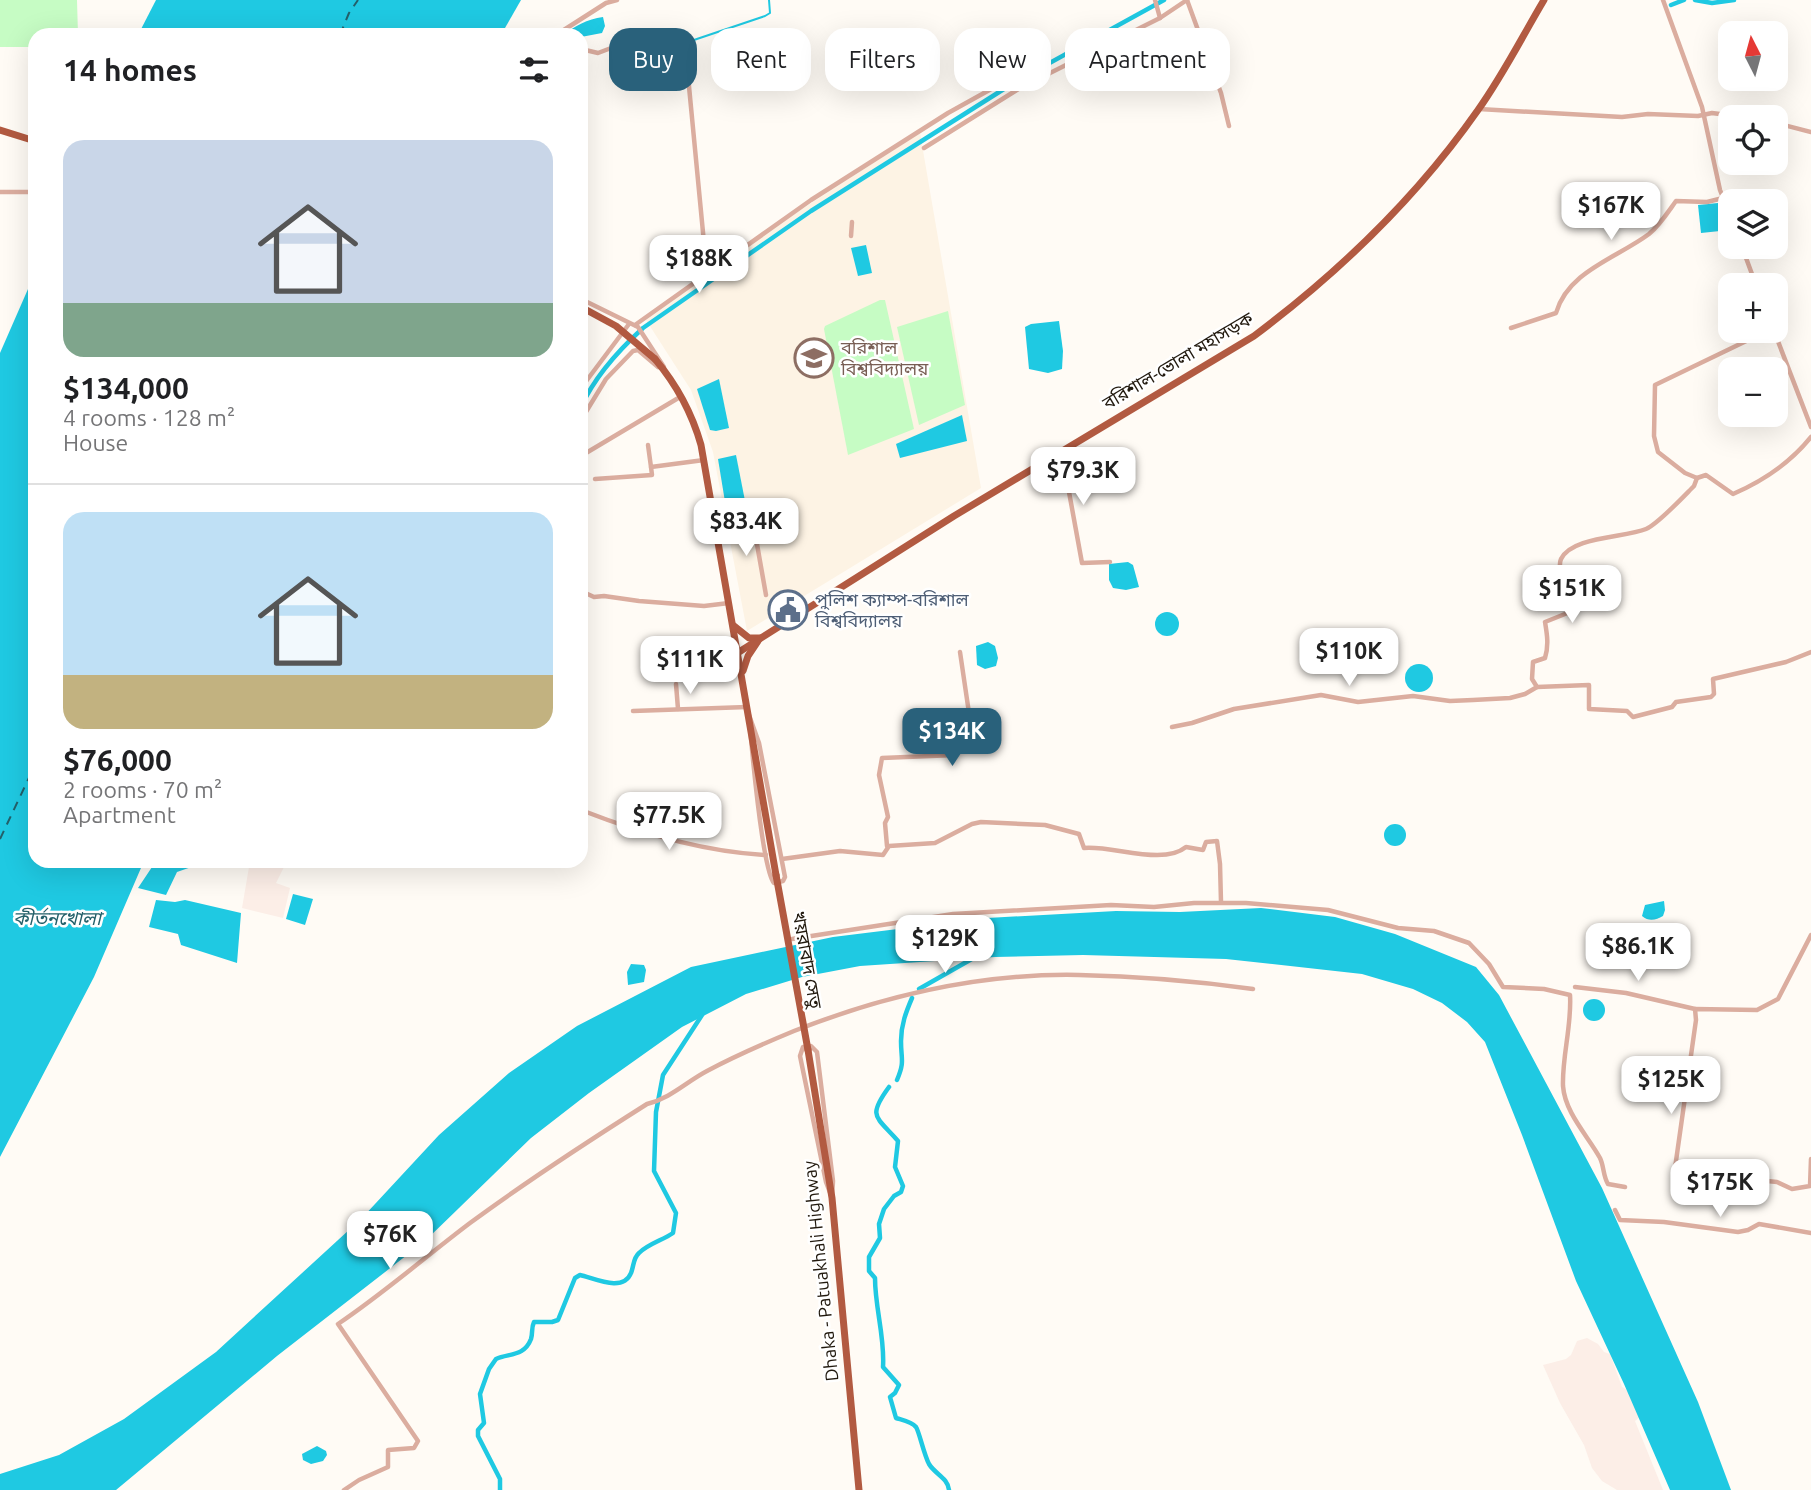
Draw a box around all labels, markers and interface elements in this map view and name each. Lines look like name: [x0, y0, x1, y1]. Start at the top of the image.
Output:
north arrow: [1718, 21, 1788, 91]
map controls: [1718, 21, 1788, 427]
chip: Buy: [609, 28, 697, 91]
chip: Rent: [711, 28, 811, 91]
chip: Filters: [825, 28, 940, 91]
chip: New: [954, 28, 1051, 91]
chip: Apartment: [1065, 28, 1230, 91]
icon: filters: [515, 51, 553, 89]
text: 14 homes: [63, 53, 197, 87]
button: locate: [1718, 105, 1788, 175]
pin: $167K: [1562, 182, 1660, 242]
icon: home: [245, 186, 371, 312]
button: layers: [1718, 189, 1788, 259]
text: $167K: [1577, 192, 1645, 217]
pin: $188K: [650, 236, 748, 295]
text: $188K: [665, 245, 733, 270]
button: +: [1718, 273, 1788, 343]
street label: বরিশাল-ভোলা মহাসড়ক: [1098, 307, 1257, 413]
school or university icon: বরিশাল বিশ্ববিদ্যালয়: [793, 337, 835, 379]
place label: বরিশাল বিশ্ববিদ্যালয়: [840, 337, 929, 378]
button: −: [1718, 357, 1788, 427]
text: $134,000: [63, 371, 189, 405]
text: 4 rooms · 128 m²: [63, 405, 235, 430]
text: House: [63, 430, 128, 455]
pin: $79.3K: [1026, 448, 1140, 507]
text: $79.3K: [1047, 457, 1119, 482]
pin: $83.4K: [689, 498, 803, 558]
text: $83.4K: [710, 508, 782, 533]
icon: home: [245, 558, 371, 684]
pin: $151K: [1523, 566, 1621, 625]
text: $151K: [1538, 575, 1606, 600]
public building icon: পুলিশ ক্যাম্প-বরিশাল বিশ্ববিদ্যালয়: [767, 589, 809, 631]
place label: পুলিশ ক্যাম্প-বরিশাল বিশ্ববিদ্যালয়: [814, 589, 970, 630]
pin: $110K: [1300, 628, 1398, 688]
pin: $111K: [641, 636, 739, 696]
text: $110K: [1315, 638, 1383, 663]
text: $111K: [656, 646, 724, 671]
pin: $134K: [903, 708, 1001, 768]
text: $134K: [918, 718, 986, 743]
text: $76,000: [63, 743, 172, 777]
text: 2 rooms · 70 m²: [63, 777, 222, 802]
pin: $77.5K: [612, 792, 726, 852]
text: Apartment: [63, 802, 176, 827]
text: $77.5K: [633, 802, 705, 827]
water label: কীর্তনখোলা: [13, 907, 105, 929]
street label: খয়রাবাদ সেতু: [788, 909, 826, 1011]
pin: $129K: [896, 916, 994, 975]
pin: $86.1K: [1581, 923, 1695, 983]
text: $129K: [911, 925, 979, 950]
text: $86.1K: [1602, 933, 1674, 958]
pin: $125K: [1622, 1056, 1720, 1116]
text: $125K: [1637, 1066, 1705, 1091]
street label: Dhaka - Patuakhali Highway: [798, 1160, 842, 1382]
pin: $175K: [1671, 1160, 1769, 1219]
text: $175K: [1686, 1169, 1754, 1194]
pin: $76K: [349, 1212, 431, 1271]
text: $76K: [363, 1221, 417, 1246]

